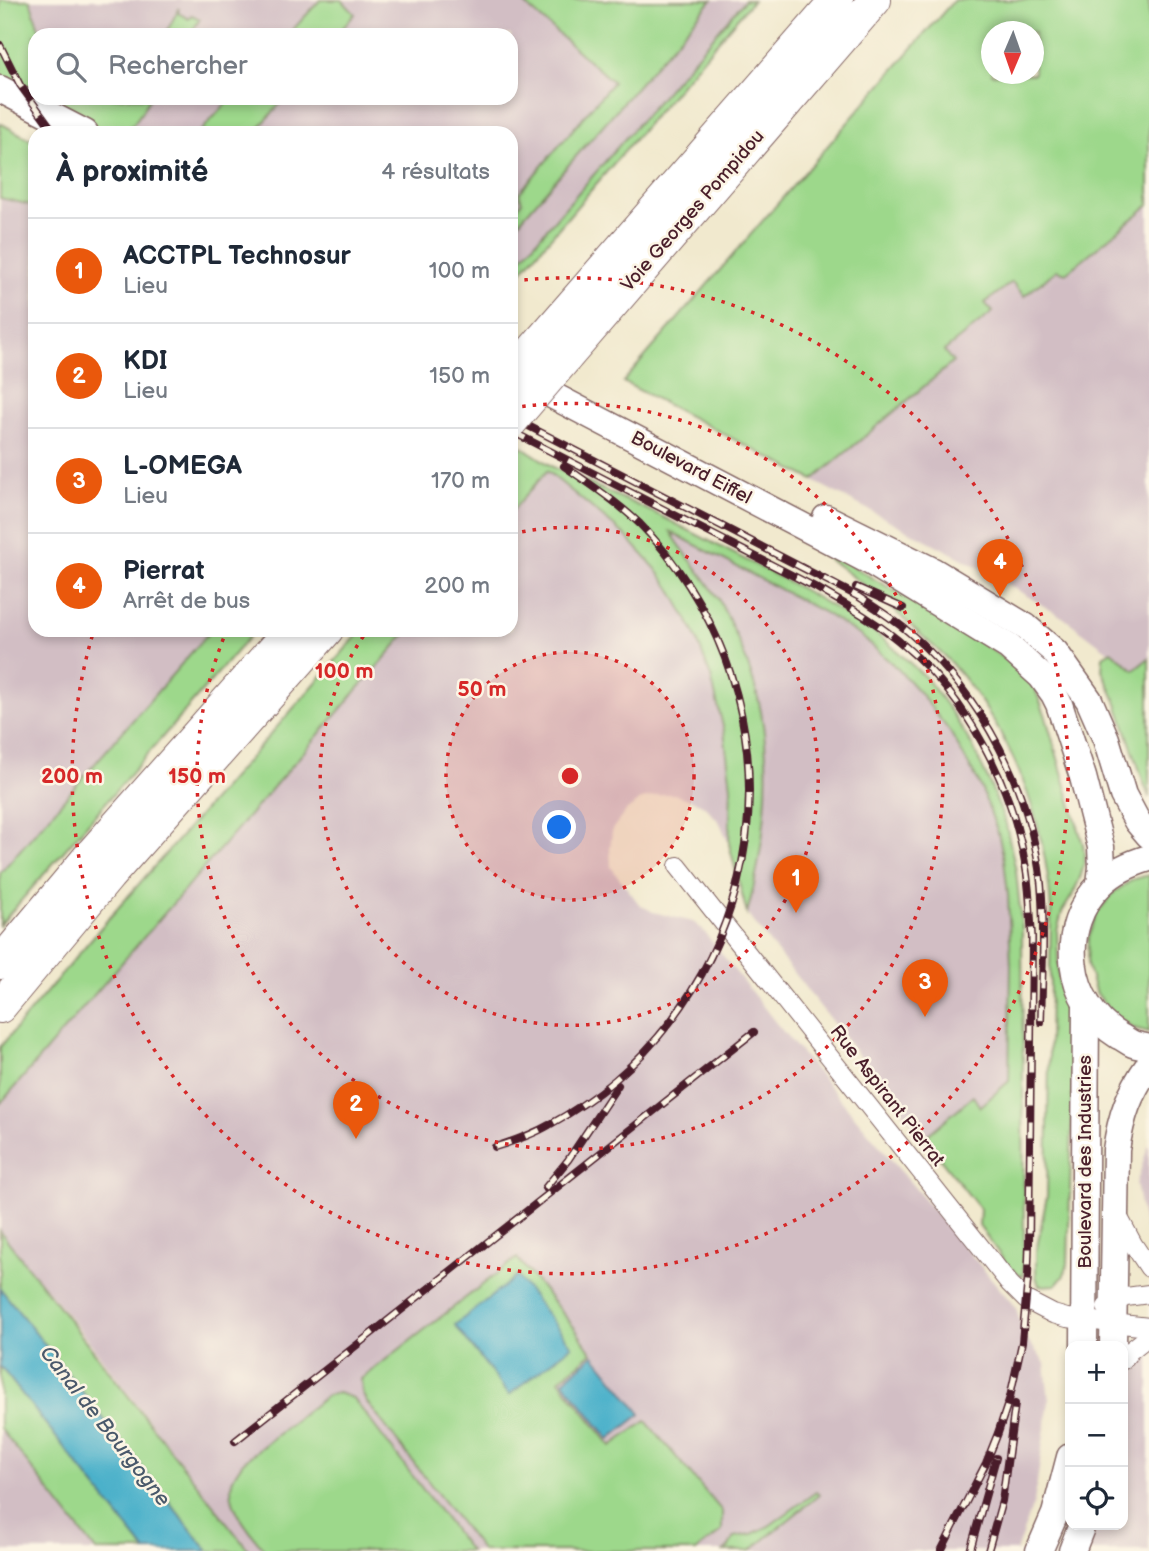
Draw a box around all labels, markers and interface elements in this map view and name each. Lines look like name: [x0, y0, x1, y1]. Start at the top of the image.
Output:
north arrow: [981, 21, 1044, 84]
search box: [28, 28, 518, 105]
icon: search: [52, 48, 90, 86]
text: Rechercher: [108, 51, 247, 82]
street label: Voie Georges Pompidou: [617, 125, 769, 297]
text: À proximité: [56, 154, 208, 190]
text: 4 résultats: [381, 158, 490, 186]
text: ACCTPL Technosur: [123, 241, 351, 272]
text: 1: [74, 257, 84, 285]
text: 100 m: [429, 257, 490, 285]
text: Lieu: [123, 272, 168, 300]
text: KDI: [123, 346, 168, 377]
text: 2: [72, 362, 86, 390]
text: 150 m: [429, 362, 490, 390]
text: Lieu: [123, 377, 168, 405]
street label: Boulevard Eiffel: [627, 426, 755, 510]
text: L-OMEGA: [123, 451, 242, 482]
text: 3: [72, 467, 86, 495]
text: 170 m: [431, 467, 490, 495]
text: Lieu: [123, 482, 168, 510]
pin: 4: [977, 539, 1023, 597]
text: Pierrat: [123, 556, 204, 587]
text: 4: [72, 572, 86, 600]
text: 200 m: [424, 572, 490, 600]
text: Arrêt de bus: [123, 587, 250, 615]
text: 100 m: [315, 659, 373, 684]
text: 50 m: [458, 677, 506, 702]
text: 200 m: [41, 764, 103, 789]
text: 150 m: [168, 764, 226, 789]
centre of rings: [558, 764, 582, 788]
your location: [542, 810, 576, 844]
pin: 1: [773, 855, 819, 913]
pin: 3: [902, 959, 948, 1017]
street label: Rue Aspirant Pierrat: [825, 1021, 949, 1171]
street label: Boulevard des Industries: [1074, 1055, 1097, 1269]
pin: 2: [333, 1081, 379, 1139]
water label: Canal de Bourgogne: [35, 1341, 175, 1511]
map controls: [1065, 1341, 1128, 1530]
button: +: [1065, 1341, 1128, 1404]
button: −: [1065, 1404, 1128, 1467]
button: locate: [1065, 1467, 1128, 1530]

